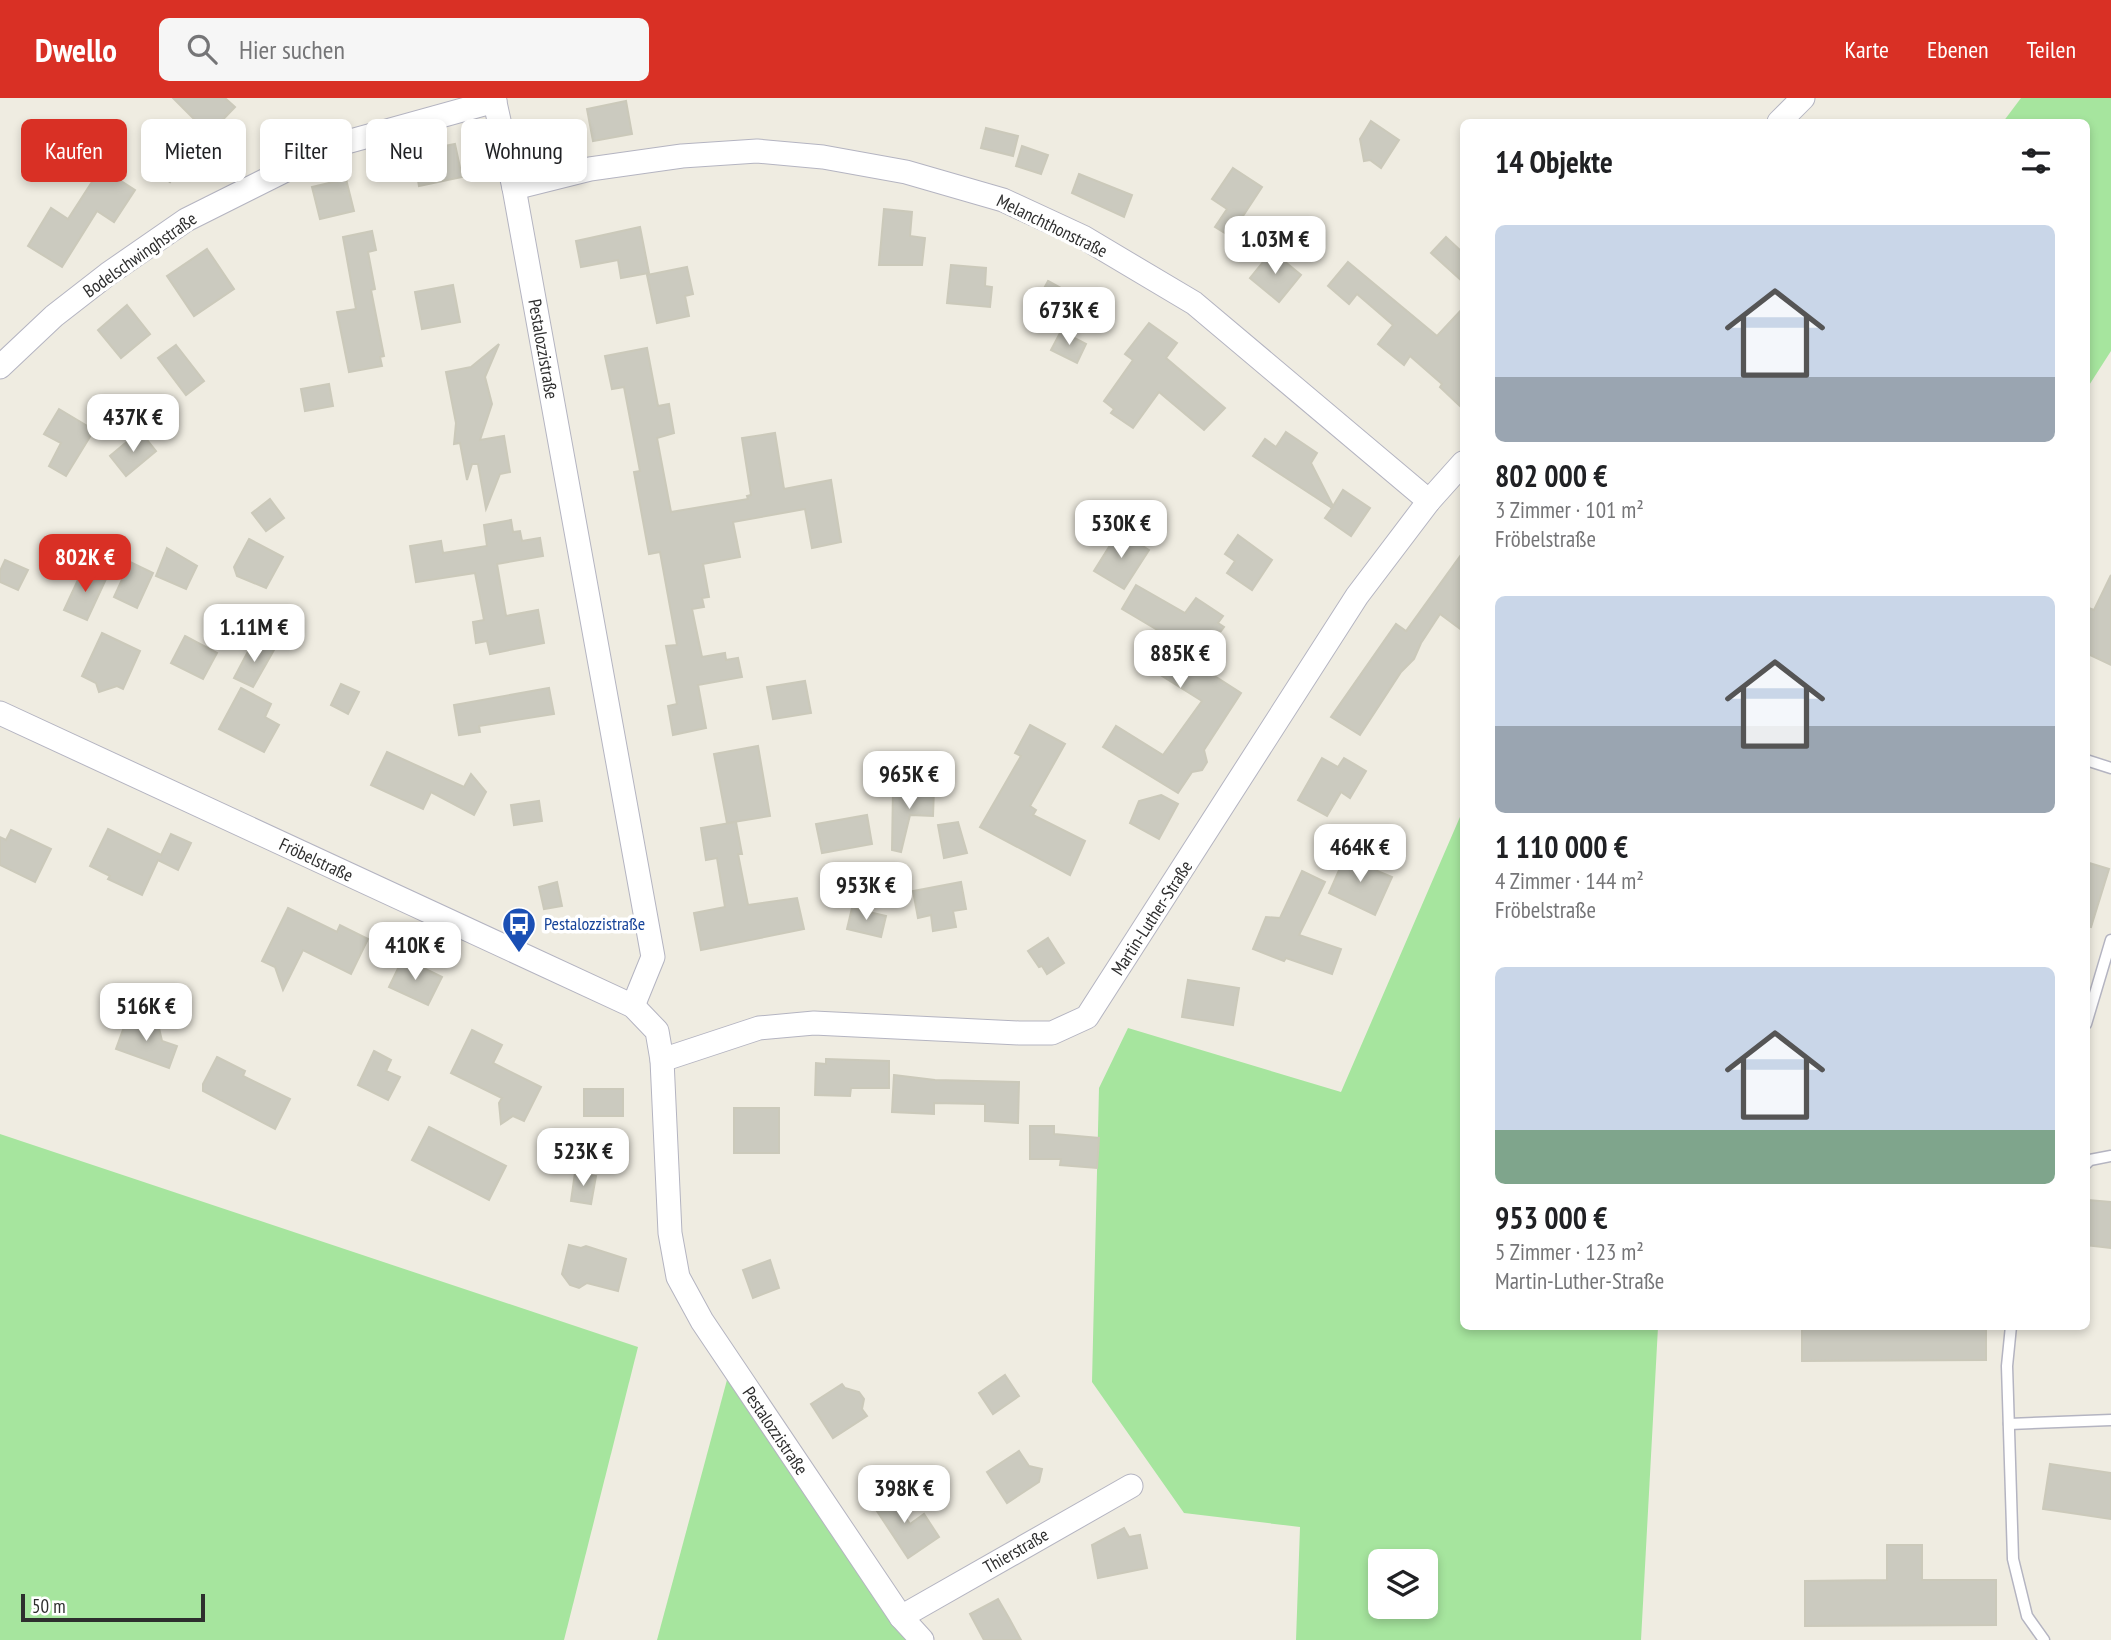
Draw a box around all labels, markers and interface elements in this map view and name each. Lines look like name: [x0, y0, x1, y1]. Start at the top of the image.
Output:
search box: [159, 18, 649, 81]
text: Dwello: [35, 28, 117, 71]
icon: search: [183, 30, 221, 68]
text: Hier suchen: [239, 33, 345, 66]
text: Karte: [1845, 34, 1889, 65]
text: Ebenen: [1927, 34, 1989, 65]
text: Teilen: [2027, 34, 2076, 65]
chip: Kaufen: [21, 119, 127, 182]
chip: Mieten: [141, 119, 246, 182]
chip: Filter: [260, 119, 352, 182]
chip: Neu: [366, 119, 447, 182]
chip: Wohnung: [461, 119, 587, 182]
text: 14 Objekte: [1495, 142, 1613, 181]
icon: filters: [2017, 142, 2055, 180]
street label: Melanchthonstraße: [993, 189, 1111, 262]
street label: Bodelschwinghstraße: [78, 207, 201, 302]
pin: 1.03M €: [1210, 216, 1340, 276]
text: 1.03M €: [1241, 224, 1309, 253]
icon: home: [1712, 270, 1838, 396]
pin: 673K €: [1012, 288, 1126, 347]
text: 673K €: [1039, 295, 1099, 324]
street label: Pestalozzistraße: [523, 297, 564, 401]
pin: 437K €: [76, 394, 190, 454]
text: 437K €: [103, 402, 163, 431]
text: 802 000 €: [1495, 456, 1608, 495]
text: 3 Zimmer · 101 m²: [1495, 495, 1644, 524]
pin: 530K €: [1064, 500, 1178, 560]
text: 530K €: [1091, 508, 1151, 537]
text: Fröbelstraße: [1495, 524, 1596, 553]
pin: 802K €: [28, 534, 142, 594]
text: 802K €: [55, 542, 115, 571]
pin: 1.11M €: [189, 604, 319, 664]
text: 1.11M €: [220, 612, 288, 641]
pin: 885K €: [1123, 630, 1237, 690]
text: 885K €: [1150, 638, 1210, 667]
icon: home: [1712, 641, 1838, 767]
pin: 965K €: [852, 752, 966, 811]
text: 965K €: [879, 759, 939, 788]
pin: 464K €: [1303, 824, 1417, 884]
text: 1 110 000 €: [1495, 827, 1628, 866]
street label: Fröbelstraße: [276, 832, 357, 887]
text: 464K €: [1330, 832, 1390, 861]
street label: Martin-Luther-Straße: [1106, 856, 1197, 980]
pin: 953K €: [809, 862, 923, 922]
text: 4 Zimmer · 144 m²: [1495, 866, 1644, 895]
text: 953K €: [836, 870, 896, 899]
text: Fröbelstraße: [1495, 895, 1596, 924]
bus stop icon: Pestalozzistraße: [500, 905, 538, 954]
place label: Pestalozzistraße: [544, 912, 645, 935]
pin: 410K €: [358, 922, 472, 982]
text: 410K €: [385, 930, 445, 959]
pin: 516K €: [89, 984, 203, 1043]
text: 516K €: [116, 991, 176, 1020]
icon: home: [1712, 1012, 1838, 1138]
pin: 523K €: [526, 1128, 640, 1188]
text: 523K €: [553, 1136, 613, 1165]
text: 953 000 €: [1495, 1198, 1608, 1237]
text: 5 Zimmer · 123 m²: [1495, 1237, 1644, 1266]
text: Martin-Luther-Straße: [1495, 1266, 1664, 1295]
street label: Pestalozzistraße: [738, 1382, 813, 1479]
pin: 398K €: [847, 1466, 961, 1525]
text: 398K €: [874, 1473, 934, 1502]
street label: Thierstraße: [979, 1523, 1053, 1578]
map controls: [1368, 1549, 1438, 1619]
button: layers: [1368, 1549, 1438, 1619]
scale bar: [21, 1591, 205, 1623]
text: 50 m: [32, 1594, 66, 1618]

